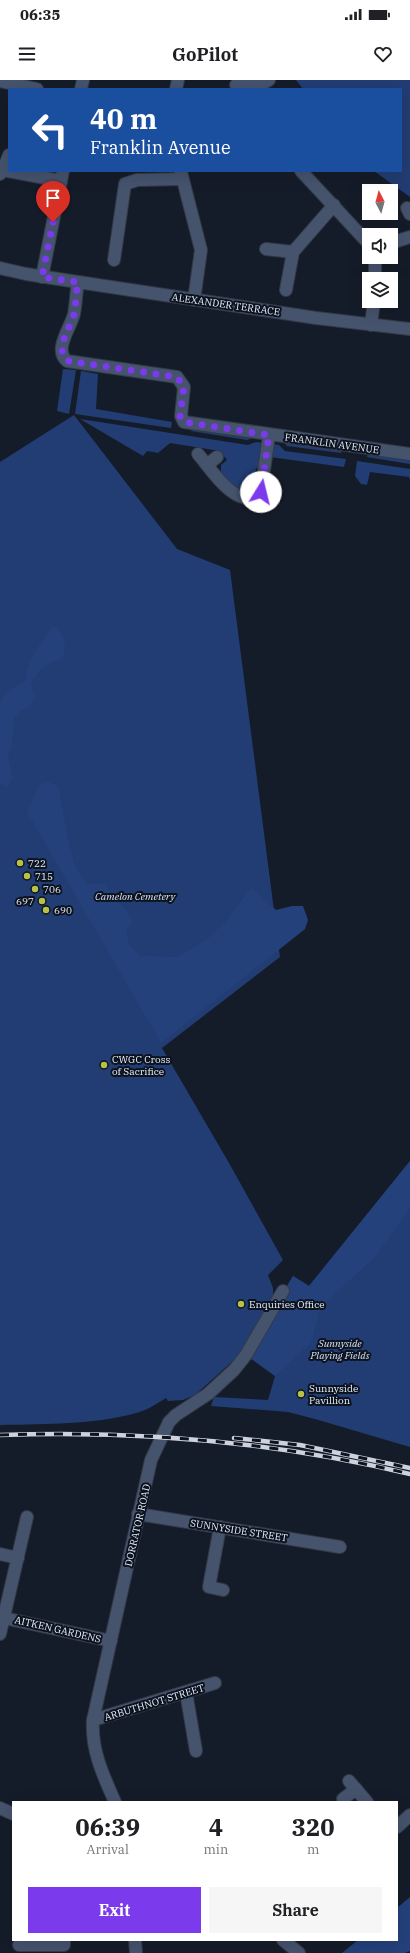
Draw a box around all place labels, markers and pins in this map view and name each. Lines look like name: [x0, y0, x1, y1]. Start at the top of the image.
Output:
pin: [36, 181, 70, 222]
place label: 722: [28, 857, 46, 870]
marker: 722: [15, 858, 25, 868]
place label: 715: [35, 870, 53, 883]
marker: 715: [22, 871, 32, 881]
place label: 706: [43, 883, 61, 896]
marker: 706: [30, 884, 40, 894]
place label: 697: [16, 895, 34, 908]
marker: 697: [37, 896, 47, 906]
place label: 690: [54, 904, 72, 917]
marker: 690: [41, 905, 51, 915]
place label: CWGC Cross of Sacrifice: [112, 1053, 170, 1078]
marker: CWGC Cross of Sacrifice: [99, 1060, 109, 1070]
place label: Enquiries Office: [249, 1298, 325, 1311]
marker: Enquiries Office: [236, 1299, 246, 1309]
place label: Sunnyside Pavillion: [309, 1382, 358, 1407]
marker: Sunnyside Pavillion: [296, 1389, 306, 1399]

